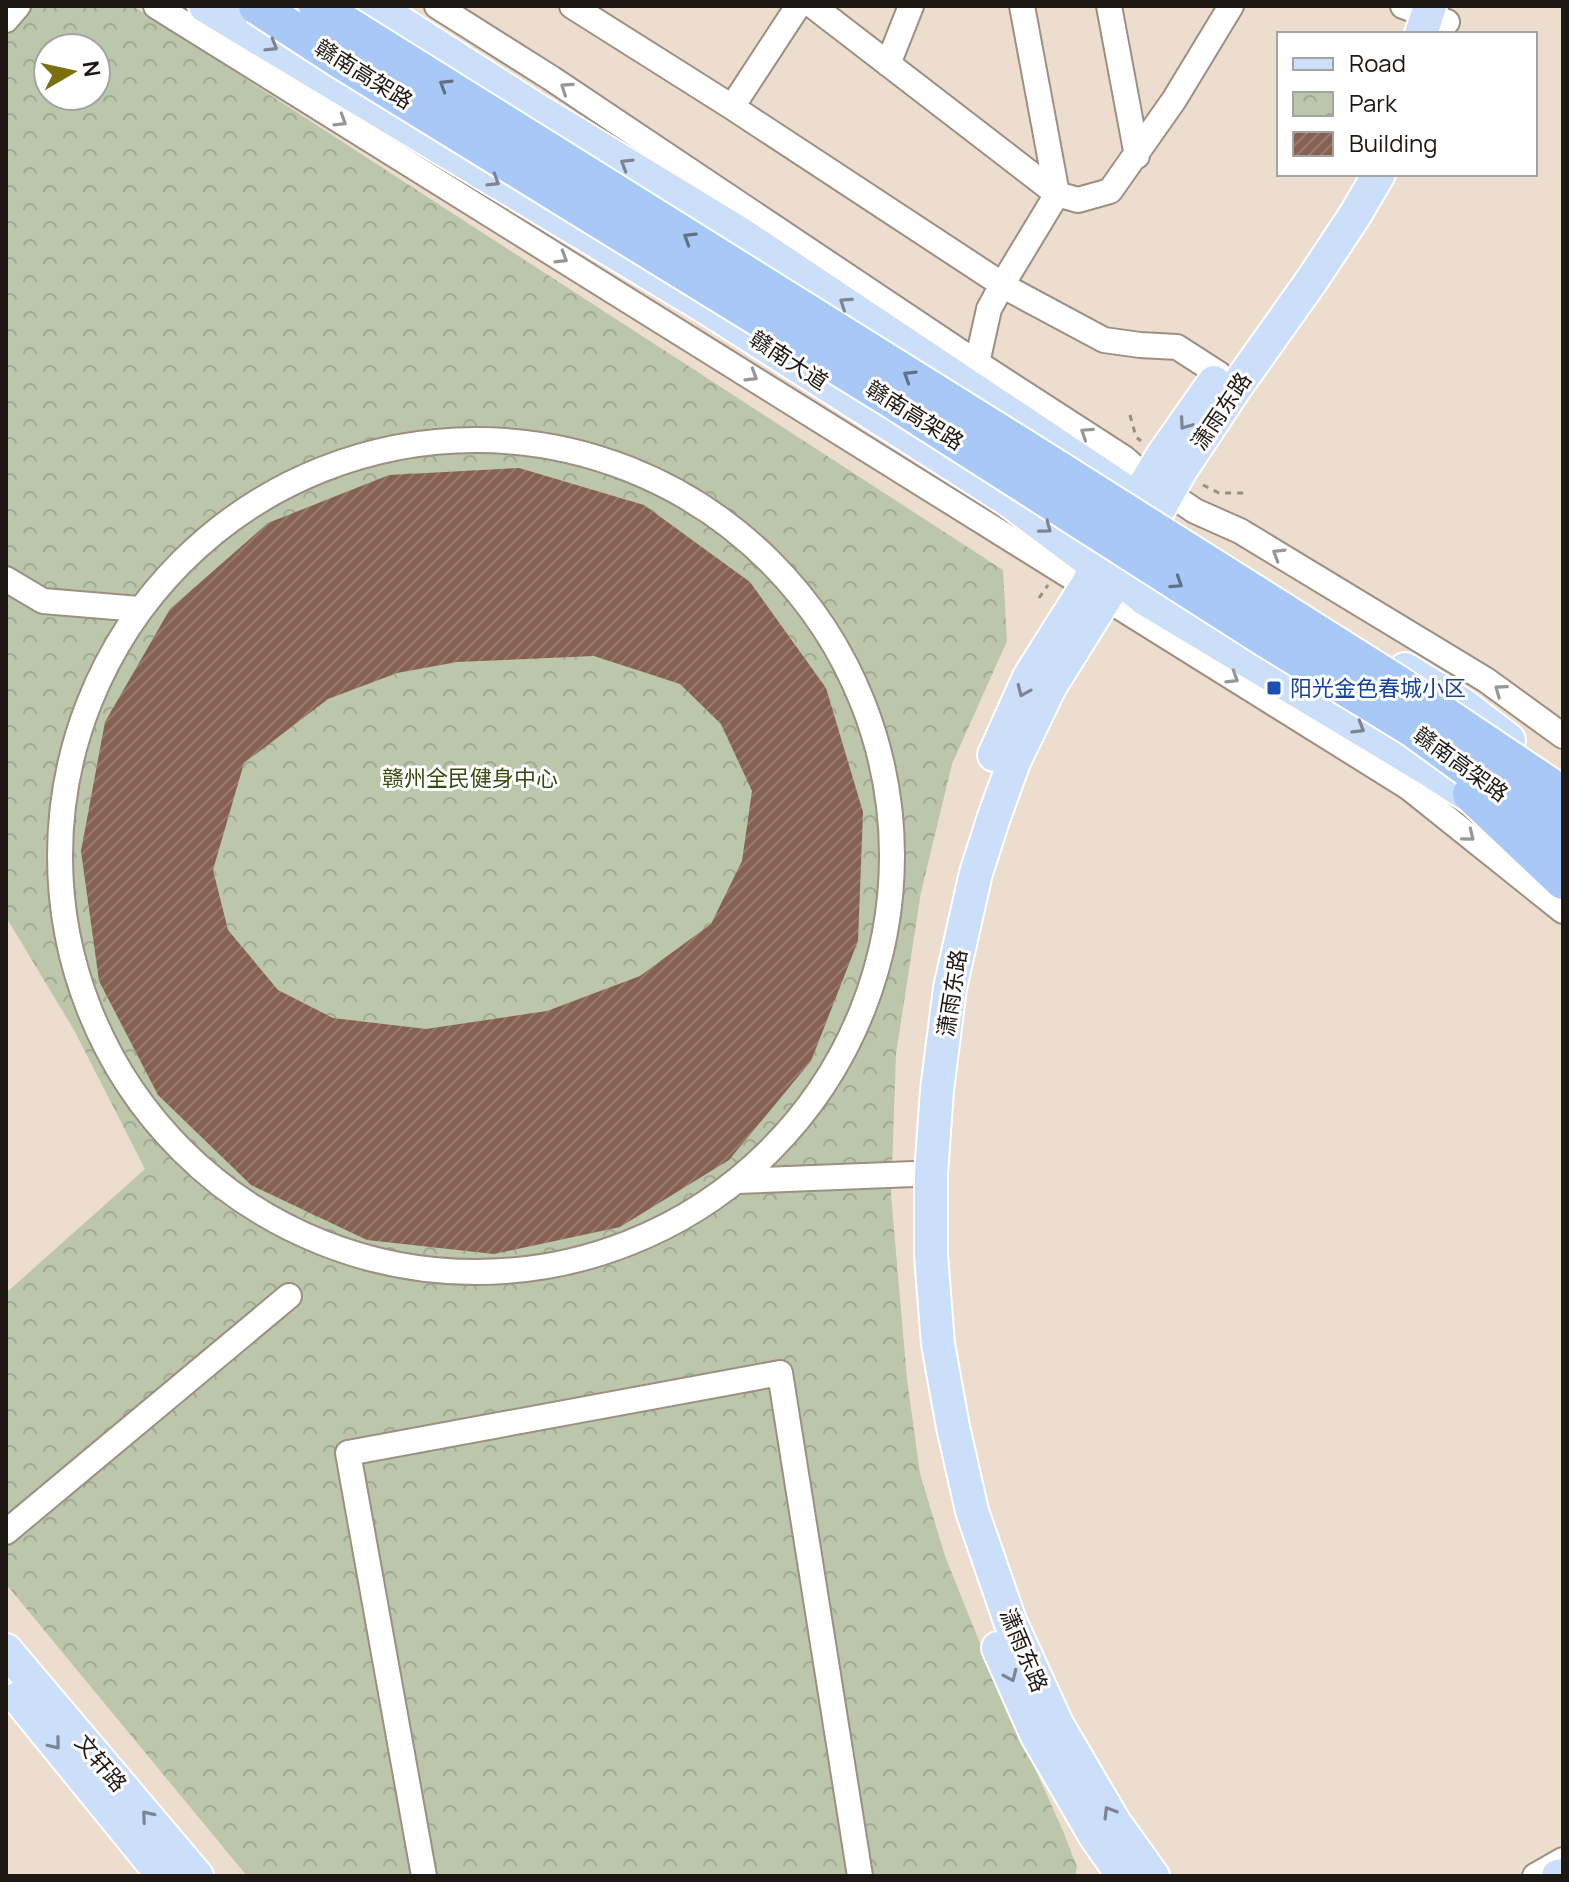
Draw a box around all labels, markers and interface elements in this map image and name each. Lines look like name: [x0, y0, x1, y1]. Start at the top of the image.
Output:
north arrow: [32, 32, 112, 112]
street label: 赣南高架路: [309, 32, 419, 116]
legend: [1277, 32, 1537, 176]
one-way arrow: [263, 37, 278, 52]
text: Road: [1349, 46, 1406, 79]
text: N: [76, 59, 108, 79]
one-way arrow: [439, 80, 454, 95]
one-way arrow: [561, 83, 575, 98]
text: Park: [1349, 86, 1398, 119]
one-way arrow: [332, 111, 347, 127]
text: Building: [1349, 126, 1437, 159]
one-way arrow: [620, 158, 635, 173]
one-way arrow: [485, 171, 500, 187]
one-way arrow: [683, 232, 698, 247]
one-way arrow: [553, 248, 568, 264]
one-way arrow: [839, 298, 854, 313]
street label: 赣南大道: [744, 323, 834, 397]
street label: 潇雨东路: [1184, 366, 1258, 456]
one-way arrow: [743, 367, 758, 382]
one-way arrow: [903, 370, 918, 385]
street label: 赣南高架路: [860, 373, 970, 457]
one-way arrow: [1180, 415, 1195, 429]
one-way arrow: [1080, 428, 1095, 443]
one-way arrow: [1037, 519, 1052, 533]
one-way arrow: [1272, 549, 1287, 564]
one-way arrow: [1169, 573, 1183, 588]
one-way arrow: [1224, 668, 1239, 684]
place label: 阳光金色春城小区: [1290, 673, 1466, 703]
marker: 阳光金色春城小区: [1265, 679, 1283, 697]
one-way arrow: [1017, 682, 1033, 697]
one-way arrow: [1494, 685, 1509, 700]
one-way arrow: [1350, 718, 1365, 733]
street label: 赣南高架路: [1408, 720, 1514, 808]
park label: 赣州全民健身中心: [382, 763, 558, 793]
one-way arrow: [1460, 826, 1474, 841]
street label: 潇雨东路: [930, 947, 974, 1039]
street label: 潇雨东路: [993, 1604, 1055, 1696]
one-way arrow: [1001, 1668, 1017, 1682]
street label: 文轩路: [68, 1728, 134, 1798]
one-way arrow: [45, 1734, 60, 1749]
one-way arrow: [1103, 1806, 1119, 1821]
one-way arrow: [142, 1811, 157, 1826]

